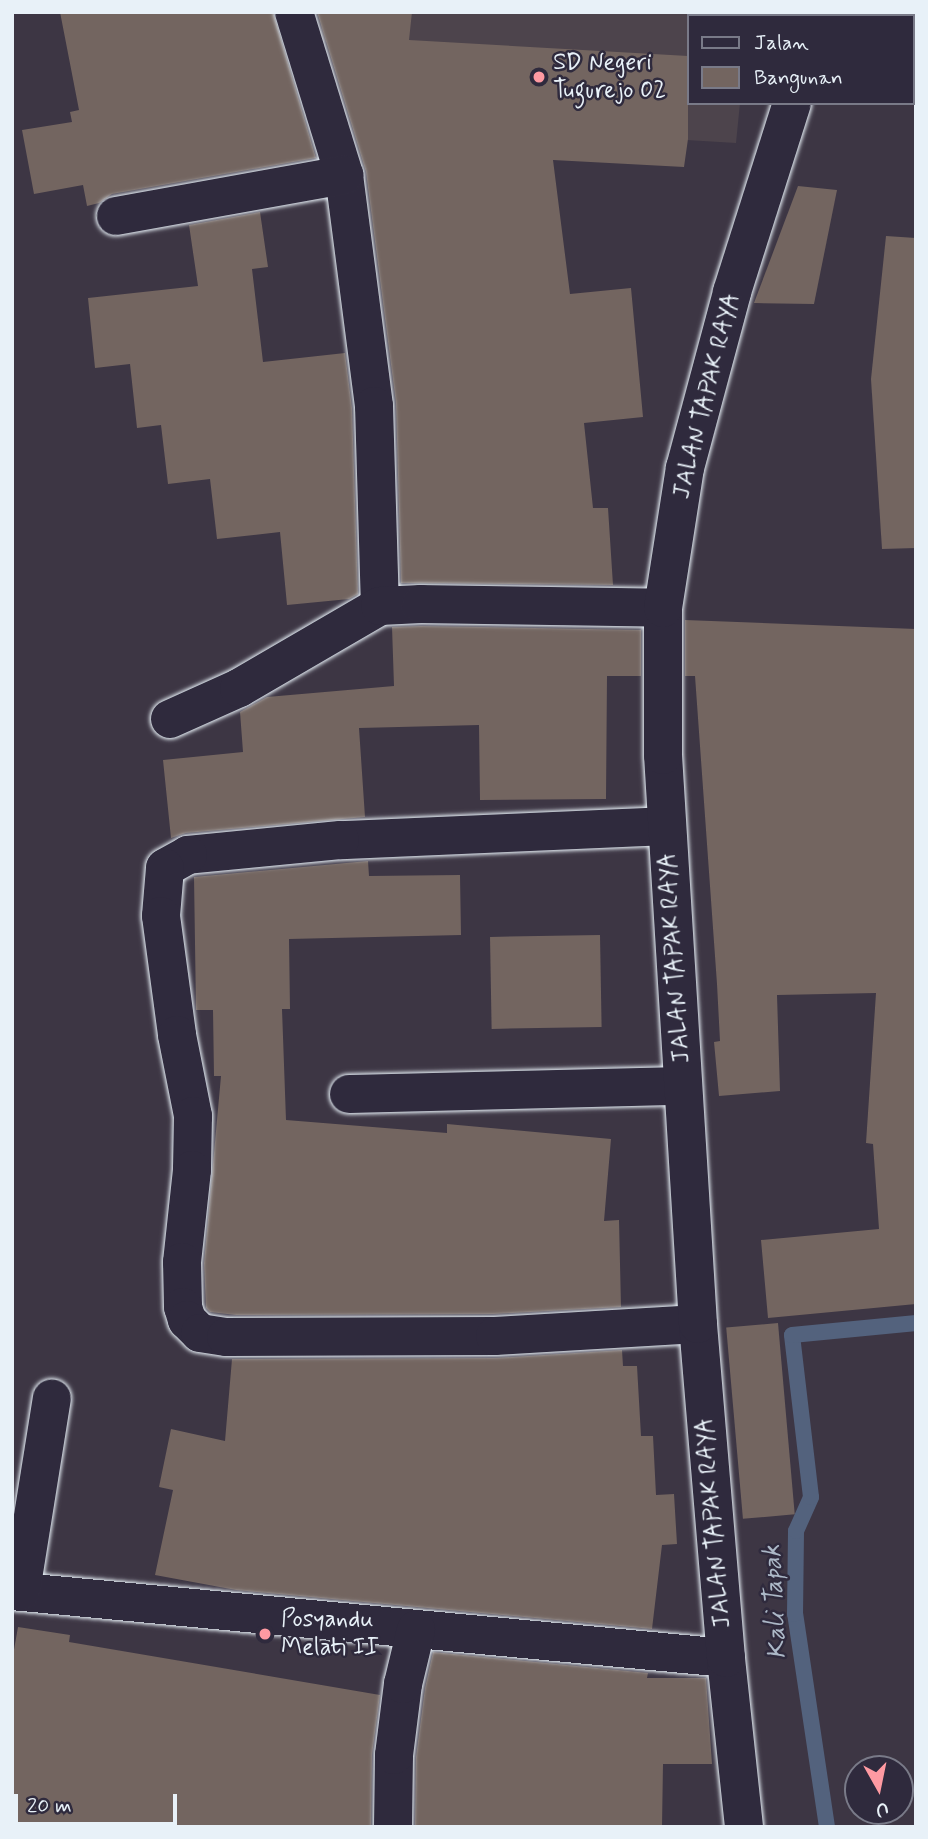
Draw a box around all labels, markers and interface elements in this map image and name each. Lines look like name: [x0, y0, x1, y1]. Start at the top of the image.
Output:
legend: [687, 14, 914, 105]
text: Jalan: [754, 29, 809, 57]
place label: SD Negeri Tugurejo 02: [553, 49, 666, 105]
text: Bangunan: [754, 64, 843, 92]
marker: SD Negeri Tugurejo 02: [531, 69, 547, 85]
street label: JALAN TAPAK RAYA: [668, 290, 746, 502]
street label: JALAN TAPAK RAYA: [653, 852, 697, 1064]
street label: JALAN TAPAK RAYA: [690, 1417, 738, 1629]
water label: Kali Tapak: [757, 1544, 795, 1660]
place label: Posyandu Melati II: [281, 1606, 379, 1662]
marker: Posyandu Melati II: [255, 1624, 275, 1644]
north arrow: [844, 1755, 914, 1825]
scale bar: [18, 1780, 180, 1824]
text: 20 m: [27, 1792, 72, 1820]
text: U: [874, 1796, 890, 1823]

